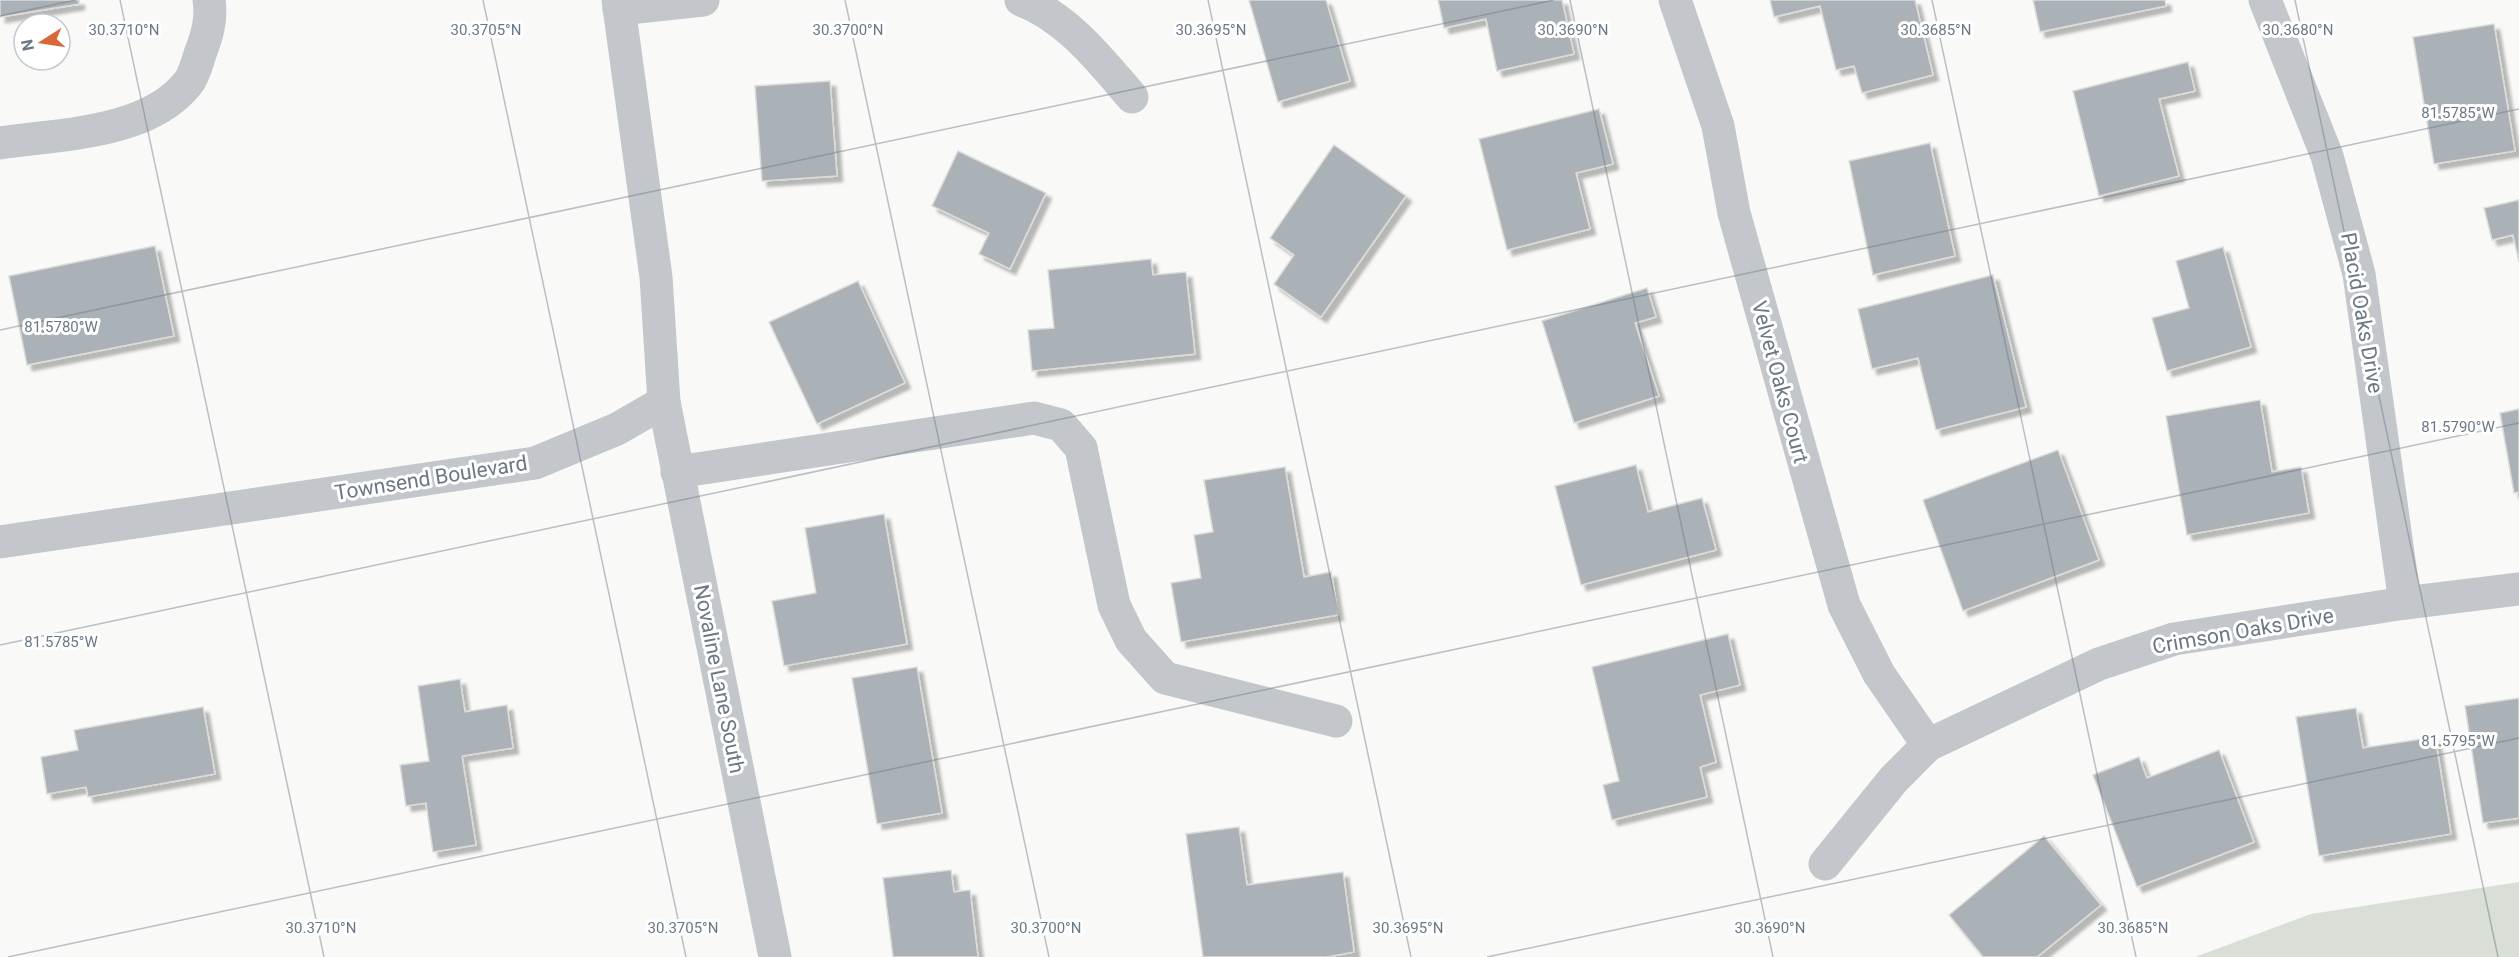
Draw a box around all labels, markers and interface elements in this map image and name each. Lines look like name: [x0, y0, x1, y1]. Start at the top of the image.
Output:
north arrow: [12, 12, 72, 72]
text: 30.3710°N: [89, 21, 159, 39]
text: 30.3705°N: [451, 21, 521, 39]
text: 30.3700°N: [813, 21, 883, 39]
text: 30.3695°N: [1176, 21, 1246, 39]
text: 30.3690°N: [1538, 21, 1608, 39]
text: 30.3685°N: [1901, 21, 1971, 39]
text: 30.3680°N: [2263, 21, 2333, 39]
text: N: [17, 38, 38, 53]
text: 81.5785°W: [2421, 104, 2495, 122]
street label: Placid Oaks Drive: [2336, 231, 2388, 395]
street label: Velvet Oaks Court: [1747, 298, 1813, 466]
text: 81.5780°W: [24, 318, 98, 336]
text: 81.5790°W: [2421, 418, 2495, 436]
street label: Townsend Boulevard: [333, 451, 529, 505]
street label: Novaline Lane South: [689, 583, 749, 775]
street label: Crimson Oaks Drive: [2150, 603, 2336, 659]
text: 81.5785°W: [24, 633, 98, 651]
text: 81.5795°W: [2421, 732, 2495, 750]
text: 30.3710°N: [286, 919, 356, 937]
text: 30.3705°N: [648, 919, 718, 937]
text: 30.3700°N: [1011, 919, 1081, 937]
text: 30.3695°N: [1373, 919, 1443, 937]
text: 30.3690°N: [1735, 919, 1805, 937]
text: 30.3685°N: [2098, 919, 2168, 937]

